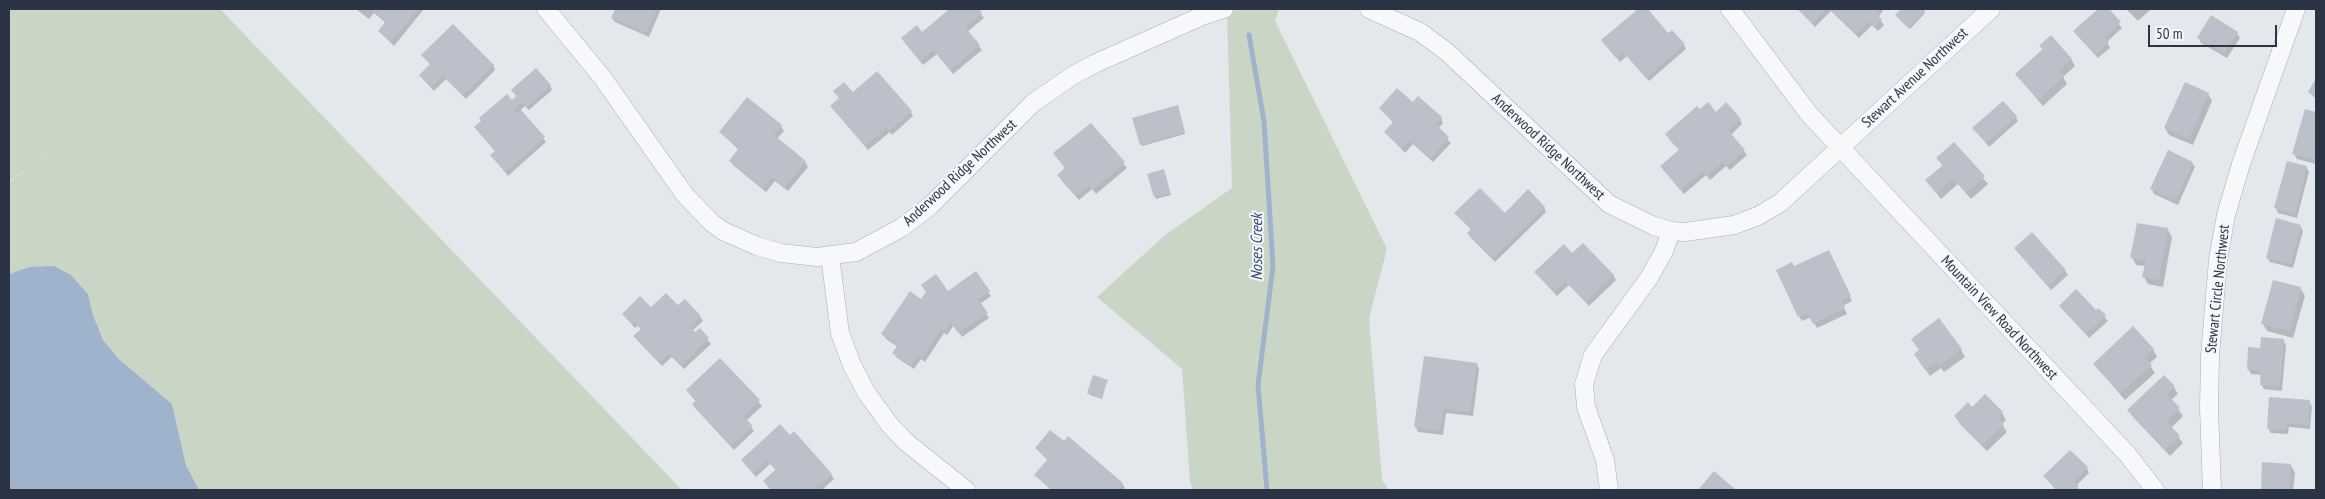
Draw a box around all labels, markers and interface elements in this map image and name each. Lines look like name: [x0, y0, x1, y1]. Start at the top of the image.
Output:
scale bar: [2150, 15, 2279, 47]
street label: Stewart Avenue Northwest: [1858, 24, 1972, 132]
text: 50 m: [2156, 24, 2182, 43]
street label: Anderwood Ridge Northwest: [1488, 90, 1608, 204]
street label: Anderwood Ridge Northwest: [900, 116, 1020, 230]
water label: Noses Creek: [1247, 213, 1267, 281]
street label: Stewart Circle Northwest: [2202, 224, 2234, 354]
street label: Mountain View Road Northwest: [1937, 252, 2061, 384]

